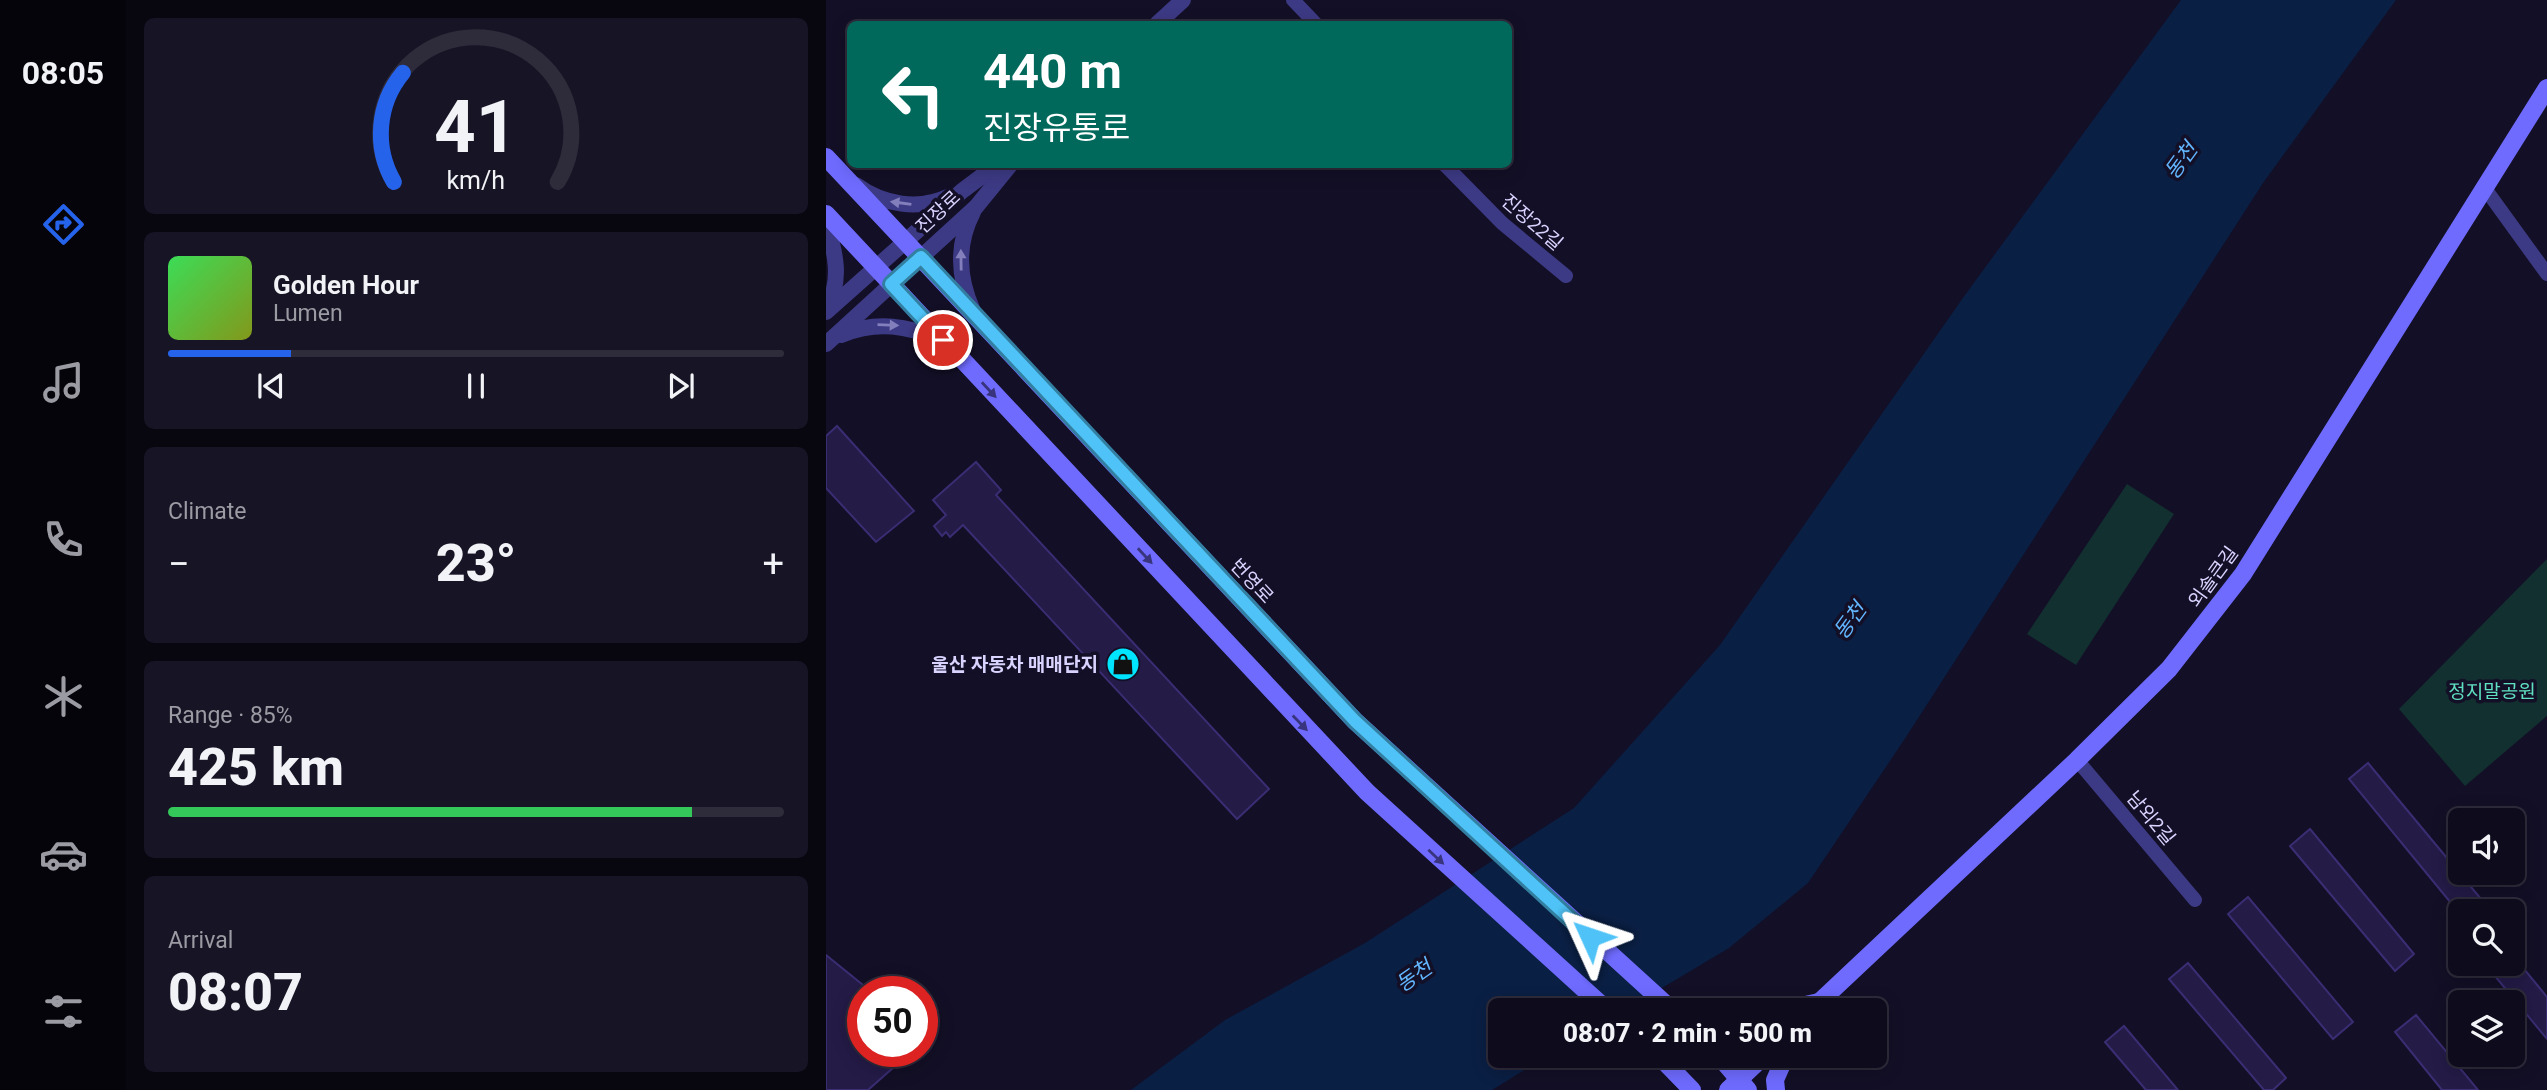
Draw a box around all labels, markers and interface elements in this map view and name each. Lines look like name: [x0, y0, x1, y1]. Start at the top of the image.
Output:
text: 440 m: [983, 43, 1122, 100]
icon: left: [868, 49, 959, 140]
text: 08:05: [22, 54, 104, 92]
text: 41: [434, 85, 518, 171]
text: 진장유통로: [983, 109, 1130, 147]
water label: 동천: [2160, 136, 2204, 184]
text: km/h: [447, 166, 505, 195]
street label: 진장로: [911, 186, 965, 238]
street label: 진장22길: [1497, 189, 1567, 255]
one-way arrow: [890, 197, 912, 208]
icon: directions: [39, 200, 88, 249]
one-way arrow: [955, 249, 967, 271]
text: Golden Hour: [273, 270, 419, 300]
text: Lumen: [273, 300, 343, 327]
pin: [913, 310, 973, 370]
one-way arrow: [877, 320, 899, 331]
icon: arrive: [924, 321, 962, 359]
icon: music: [39, 358, 88, 407]
icon: previous: [252, 367, 290, 405]
icon: pause: [457, 367, 495, 405]
icon: next: [662, 367, 700, 405]
one-way arrow: [981, 381, 997, 398]
text: Climate: [168, 498, 247, 525]
icon: phone: [39, 515, 88, 564]
text: 23°: [436, 533, 516, 594]
text: −: [168, 542, 190, 586]
text: +: [762, 542, 784, 586]
street label: 외솔큰길: [2183, 542, 2243, 612]
one-way arrow: [1136, 547, 1152, 564]
street label: 번영로: [1226, 554, 1278, 608]
water label: 동천: [1829, 596, 1873, 644]
shop icon: 울산 자동차 매매단지: [1104, 645, 1142, 683]
place label: 울산 자동차 매매단지: [931, 653, 1098, 676]
icon: climate: [39, 672, 88, 721]
park label: 정지말공원: [2448, 680, 2536, 703]
text: Range · 85%: [168, 702, 293, 729]
one-way arrow: [1291, 714, 1308, 731]
text: 425 km: [168, 737, 344, 798]
street label: 남외2길: [2122, 786, 2180, 850]
map controls: [2448, 808, 2525, 1067]
button: sound: [2448, 808, 2525, 885]
icon: car: [39, 830, 88, 879]
one-way arrow: [1427, 848, 1444, 864]
button: search: [2448, 899, 2525, 976]
position arrow: [1553, 900, 1627, 974]
text: Arrival: [168, 927, 233, 954]
water label: 동천: [1391, 954, 1439, 997]
text: 08:07: [168, 962, 303, 1023]
speed limit sign: 50: [847, 976, 938, 1067]
icon: filters: [39, 987, 88, 1036]
button: layers: [2448, 990, 2525, 1067]
text: 08:07 · 2 min · 500 m: [1563, 1018, 1812, 1048]

